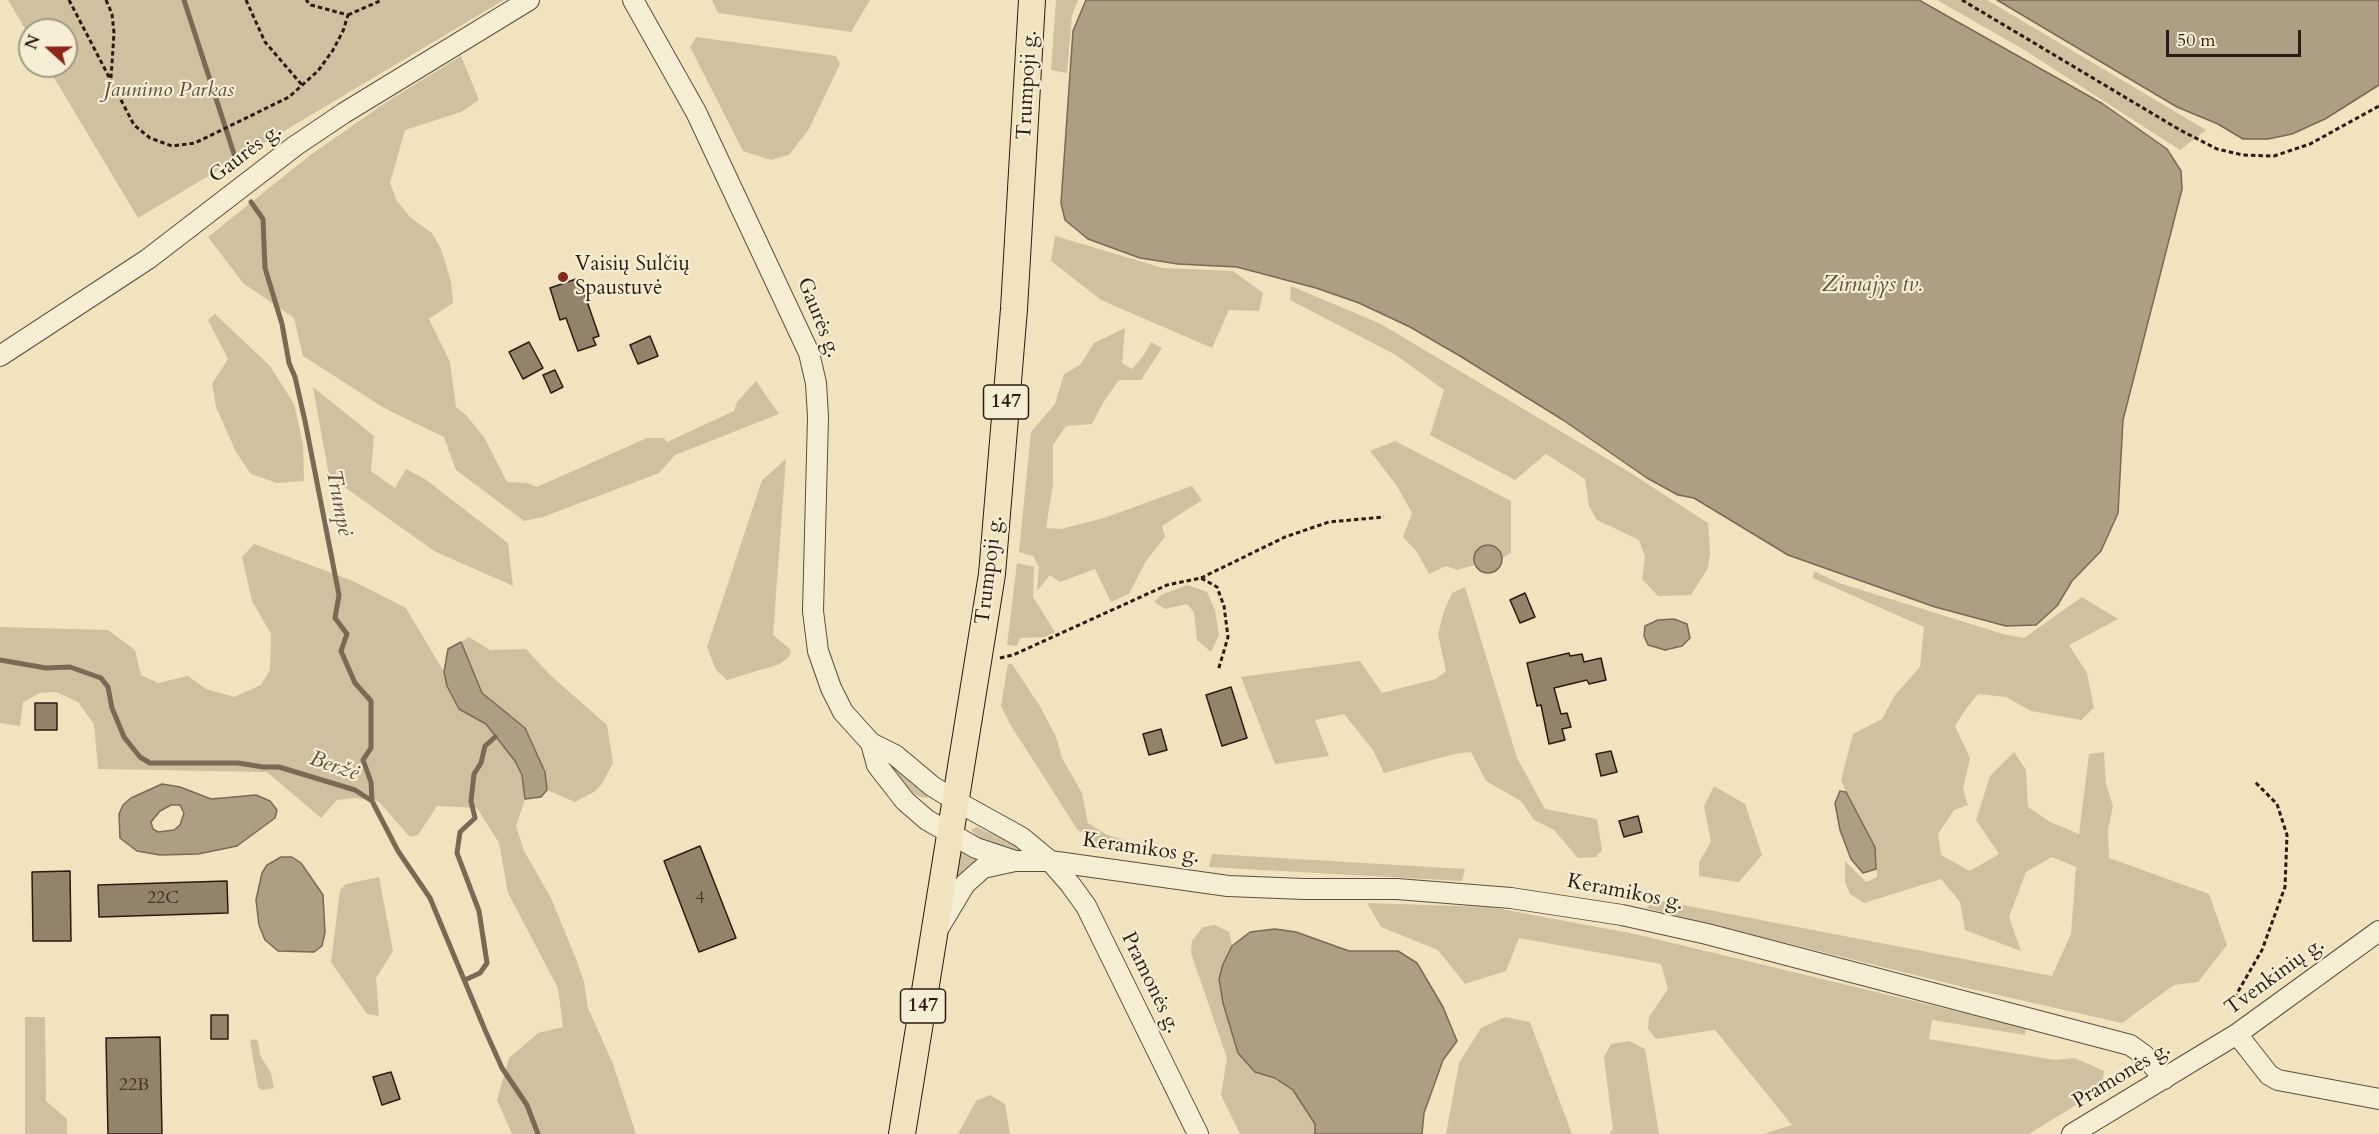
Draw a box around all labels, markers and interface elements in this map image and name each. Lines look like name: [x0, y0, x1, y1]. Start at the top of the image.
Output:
north arrow: [18, 18, 78, 78]
scale bar: [2169, 18, 2304, 56]
text: 50 m: [2177, 28, 2216, 53]
street label: Trumpoji g.: [1013, 30, 1043, 140]
text: N: [20, 32, 46, 53]
park label: Jaunimo Parkas: [104, 78, 234, 104]
street label: Gaurės g.: [205, 119, 287, 189]
place label: Vaisių Sulčių Spaustuvė: [575, 252, 690, 302]
marker: Vaisių Sulčių Spaustuvė: [556, 270, 570, 284]
water label: Zirnajys tv.: [1822, 273, 1922, 299]
street label: Gaurės g.: [791, 274, 845, 362]
road number: 147: [984, 385, 1028, 419]
water label: Trumpė: [319, 468, 357, 538]
street label: Trumpoji g.: [971, 514, 1009, 626]
water label: Beržė: [306, 746, 362, 788]
street label: Keramikos g.: [1081, 828, 1201, 870]
street label: Keramikos g.: [1565, 869, 1685, 917]
house number: 22C: [147, 888, 179, 910]
house number: 4: [695, 888, 705, 910]
street label: Pramonės g.: [1115, 928, 1185, 1038]
street label: Tvenkinių g.: [2220, 932, 2330, 1022]
road number: 147: [900, 989, 946, 1023]
street label: Pramonės g.: [2069, 1037, 2175, 1115]
house number: 22B: [119, 1075, 149, 1097]

